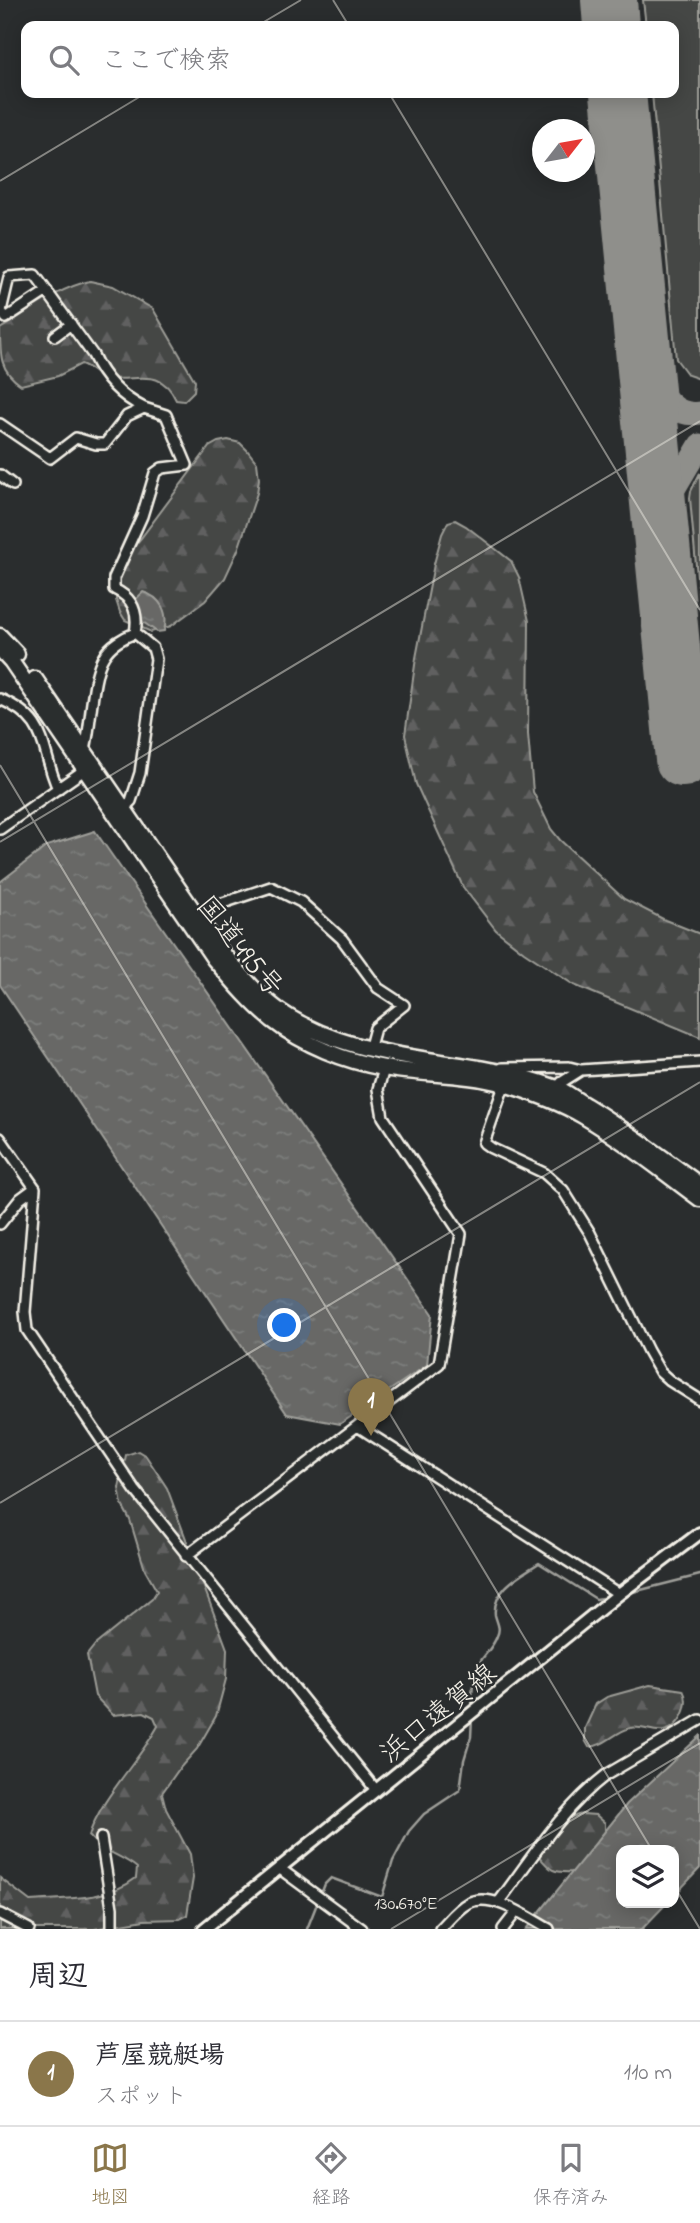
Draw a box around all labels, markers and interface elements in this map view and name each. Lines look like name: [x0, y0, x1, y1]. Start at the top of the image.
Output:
search box: [21, 21, 679, 98]
icon: search: [45, 41, 83, 79]
text: ここで検索: [101, 43, 231, 81]
north arrow: [532, 119, 595, 182]
street label: 国道495号: [185, 888, 292, 1007]
your location: [267, 1308, 301, 1342]
pin: 1: [348, 1378, 394, 1436]
street label: 浜口遠賀線: [372, 1655, 507, 1775]
map controls: [616, 1845, 679, 1908]
button: layers: [616, 1845, 679, 1908]
text: 130.670°E: [374, 1892, 438, 1918]
text: 周辺: [28, 1956, 88, 2000]
text: 芦屋競艇場: [95, 2038, 225, 2076]
text: 1: [47, 2057, 55, 2090]
text: 110 m: [624, 2057, 672, 2090]
text: スポット: [95, 2081, 187, 2114]
tab: 地図: [91, 2139, 129, 2212]
tab: 経路: [312, 2139, 350, 2212]
tab: 保存済み: [533, 2139, 609, 2212]

